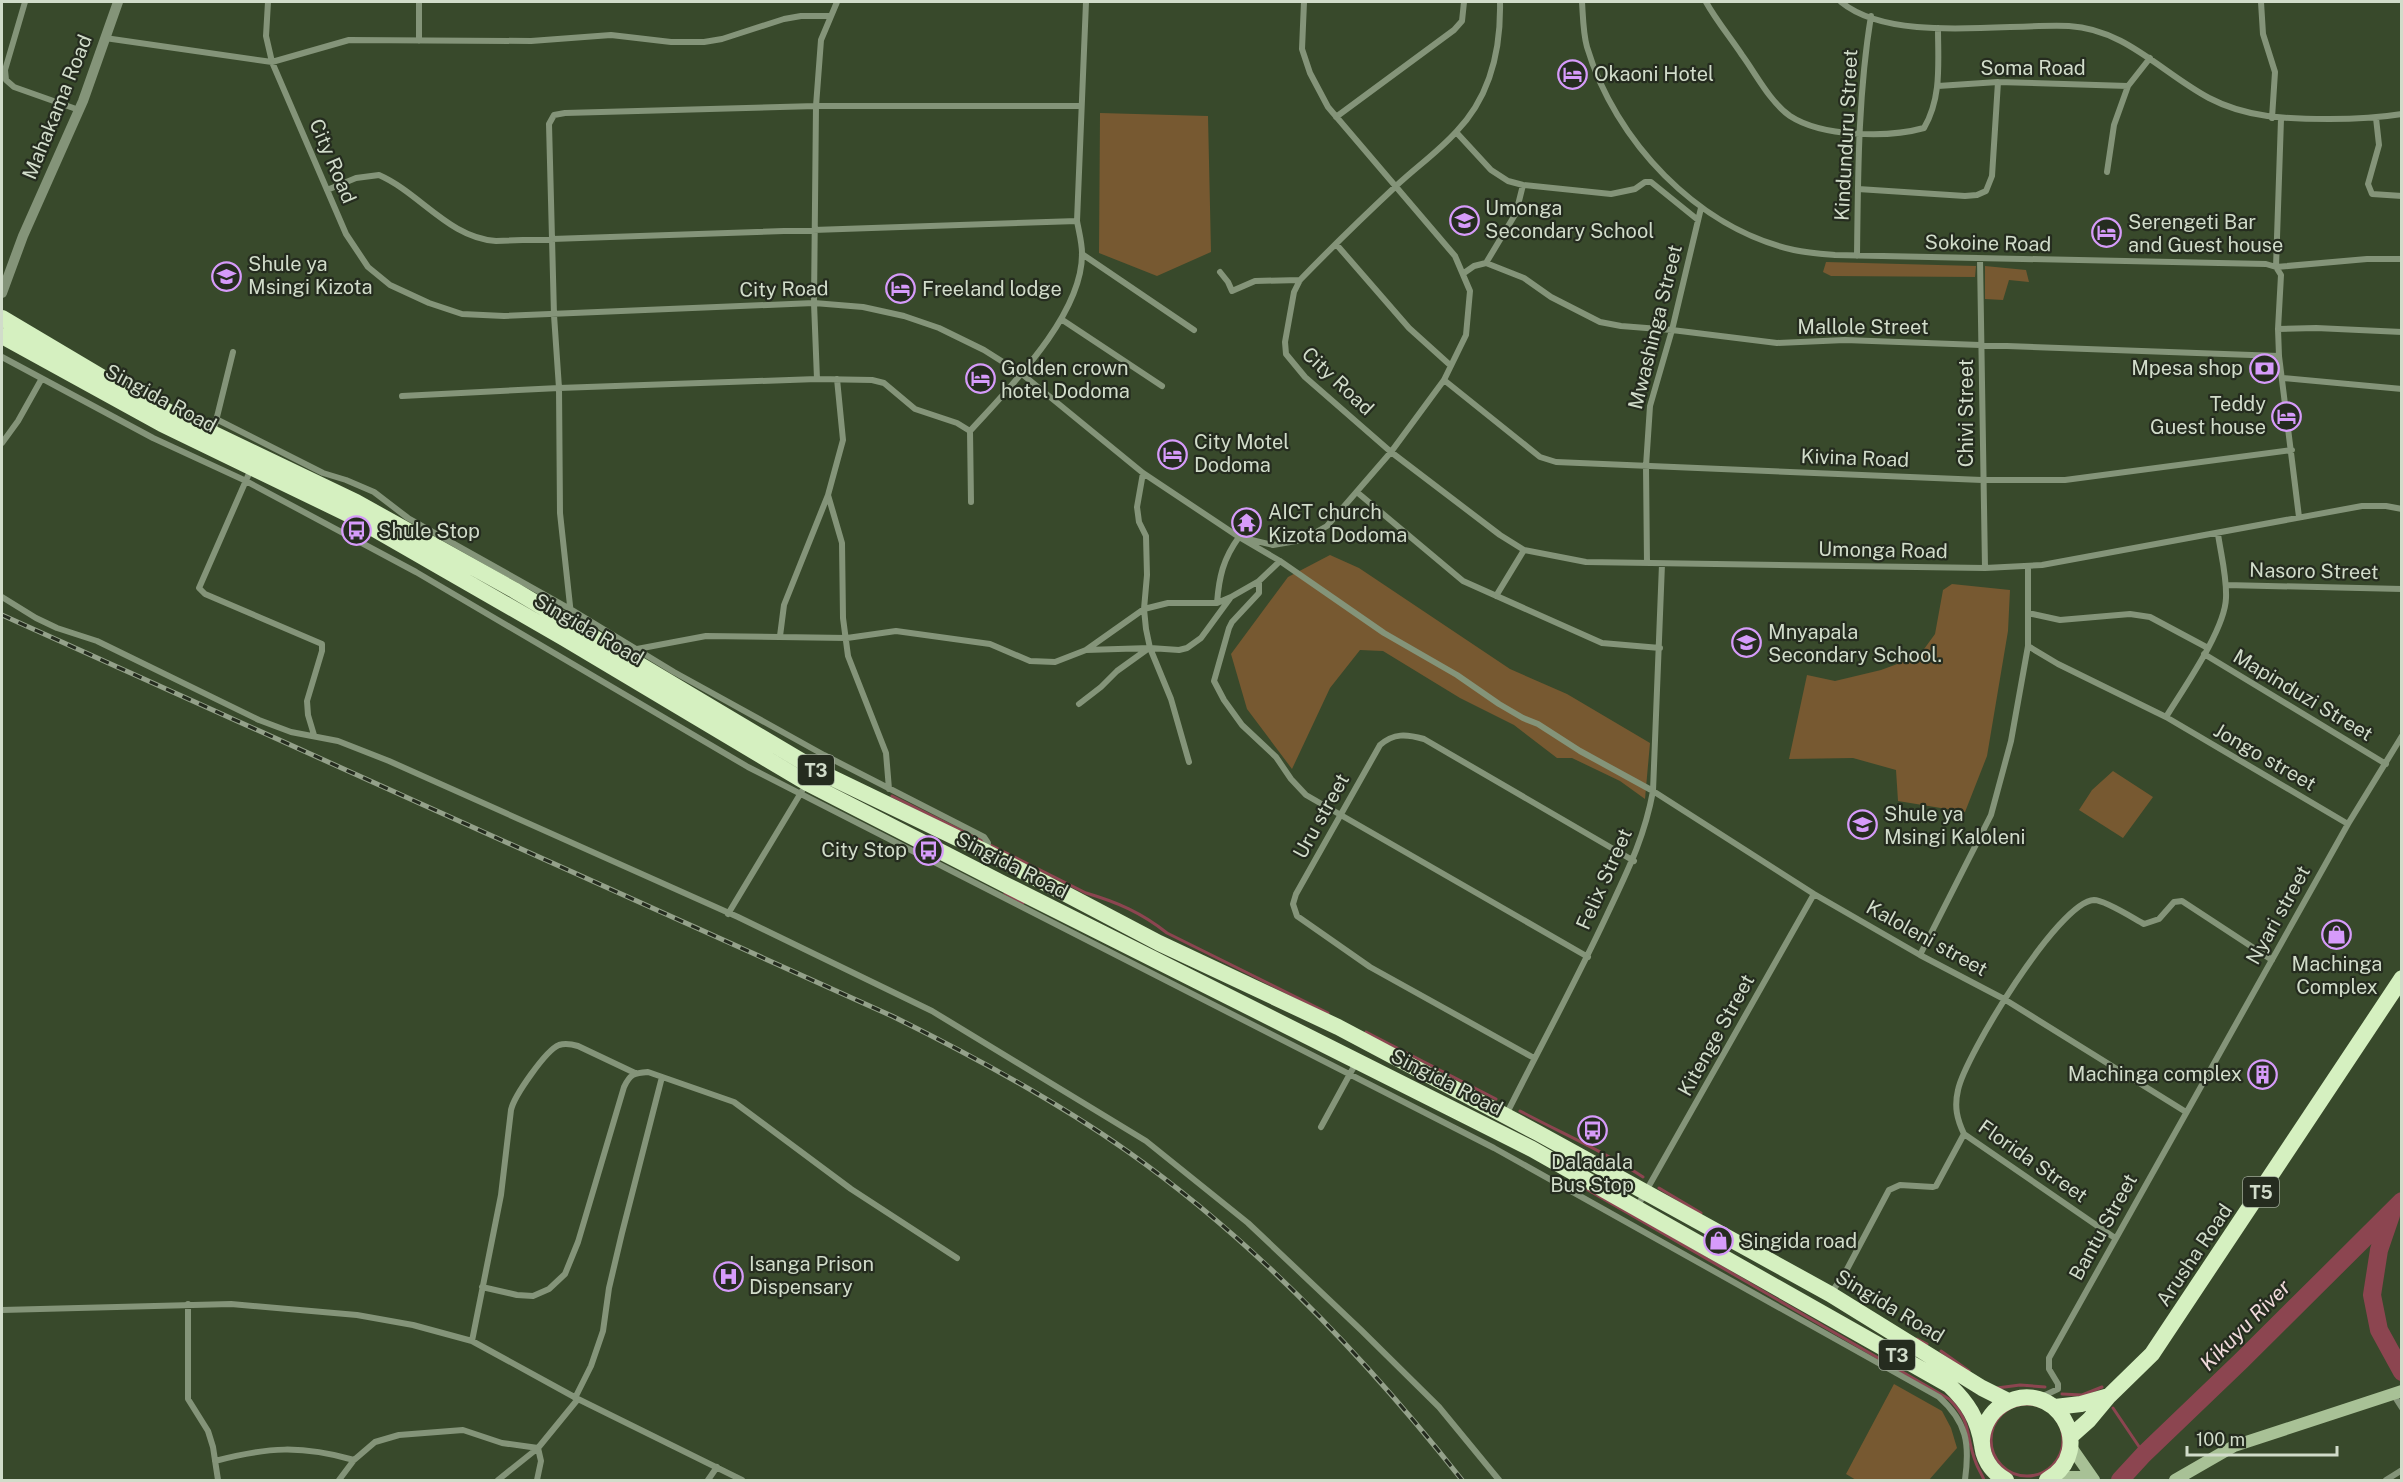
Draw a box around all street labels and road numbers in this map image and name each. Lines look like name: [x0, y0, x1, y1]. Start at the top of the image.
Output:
street label: Mahakama Road: [17, 31, 97, 183]
street label: Kindunduru Street: [1830, 49, 1862, 221]
street label: Soma Road: [1980, 56, 2086, 80]
street label: City Road: [304, 115, 362, 207]
street label: Sokoine Road: [1924, 230, 2052, 256]
street label: Mwashinga Street: [1623, 242, 1687, 412]
street label: City Road: [739, 276, 829, 302]
street label: Mallole Street: [1797, 315, 1929, 339]
street label: City Road: [1297, 342, 1379, 420]
street label: Singida Road: [101, 359, 221, 437]
street label: Chivi Street: [1954, 359, 1978, 467]
street label: Kivina Road: [1800, 444, 1910, 472]
street label: Umonga Road: [1818, 537, 1948, 563]
street label: Nasoro Street: [2249, 558, 2379, 584]
street label: Singida Road: [530, 588, 648, 670]
street label: Mapinduzi Street: [2229, 644, 2377, 746]
street label: Jongo street: [2210, 718, 2320, 796]
road number: T3: [798, 755, 834, 785]
street label: Uru street: [1288, 769, 1354, 863]
street label: Felix Street: [1571, 825, 1637, 933]
street label: Singida Road: [952, 826, 1072, 904]
street label: Nyari street: [2241, 861, 2315, 969]
street label: Kaloleni street: [1862, 895, 1992, 981]
street label: Kitenge Street: [1673, 970, 1759, 1100]
street label: Singida Road: [1387, 1043, 1507, 1121]
street label: Florida Street: [1974, 1115, 2092, 1207]
street label: Bantu Street: [2064, 1170, 2142, 1284]
road number: T5: [2243, 1177, 2279, 1207]
street label: Arusha Road: [2151, 1199, 2237, 1311]
street label: Singida Road: [1831, 1264, 1949, 1348]
road number: T3: [1879, 1340, 1915, 1370]

